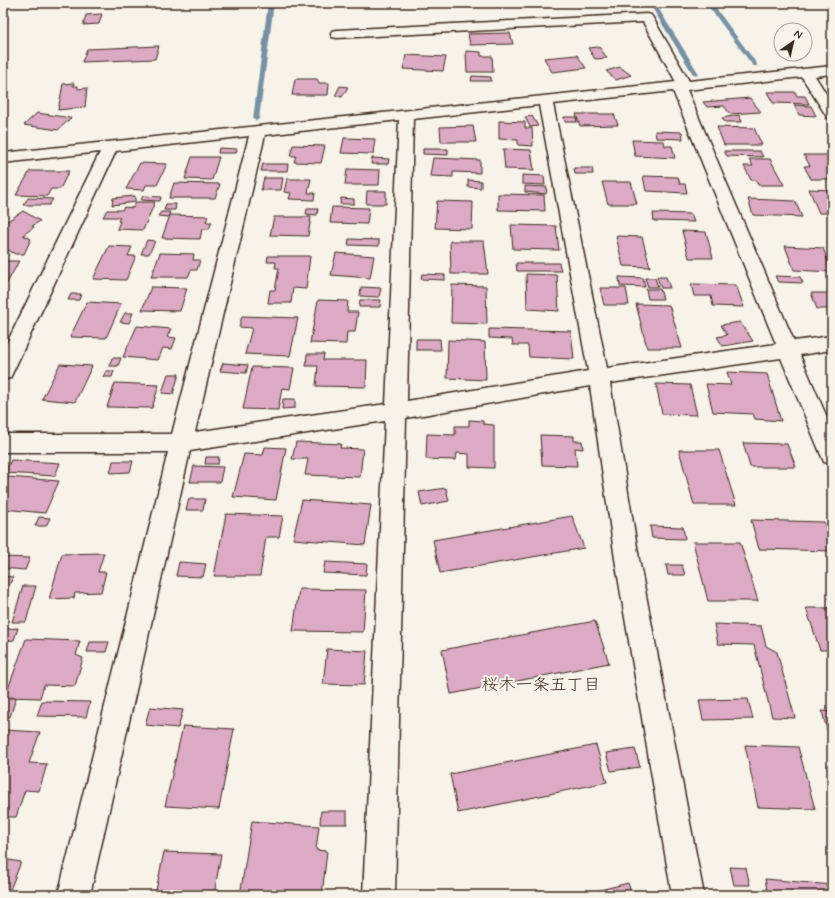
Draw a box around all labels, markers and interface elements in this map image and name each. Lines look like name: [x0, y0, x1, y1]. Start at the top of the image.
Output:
north arrow: [773, 22, 813, 62]
text: N: [791, 27, 805, 42]
district label: 桜木一条五丁目: [482, 674, 601, 696]

